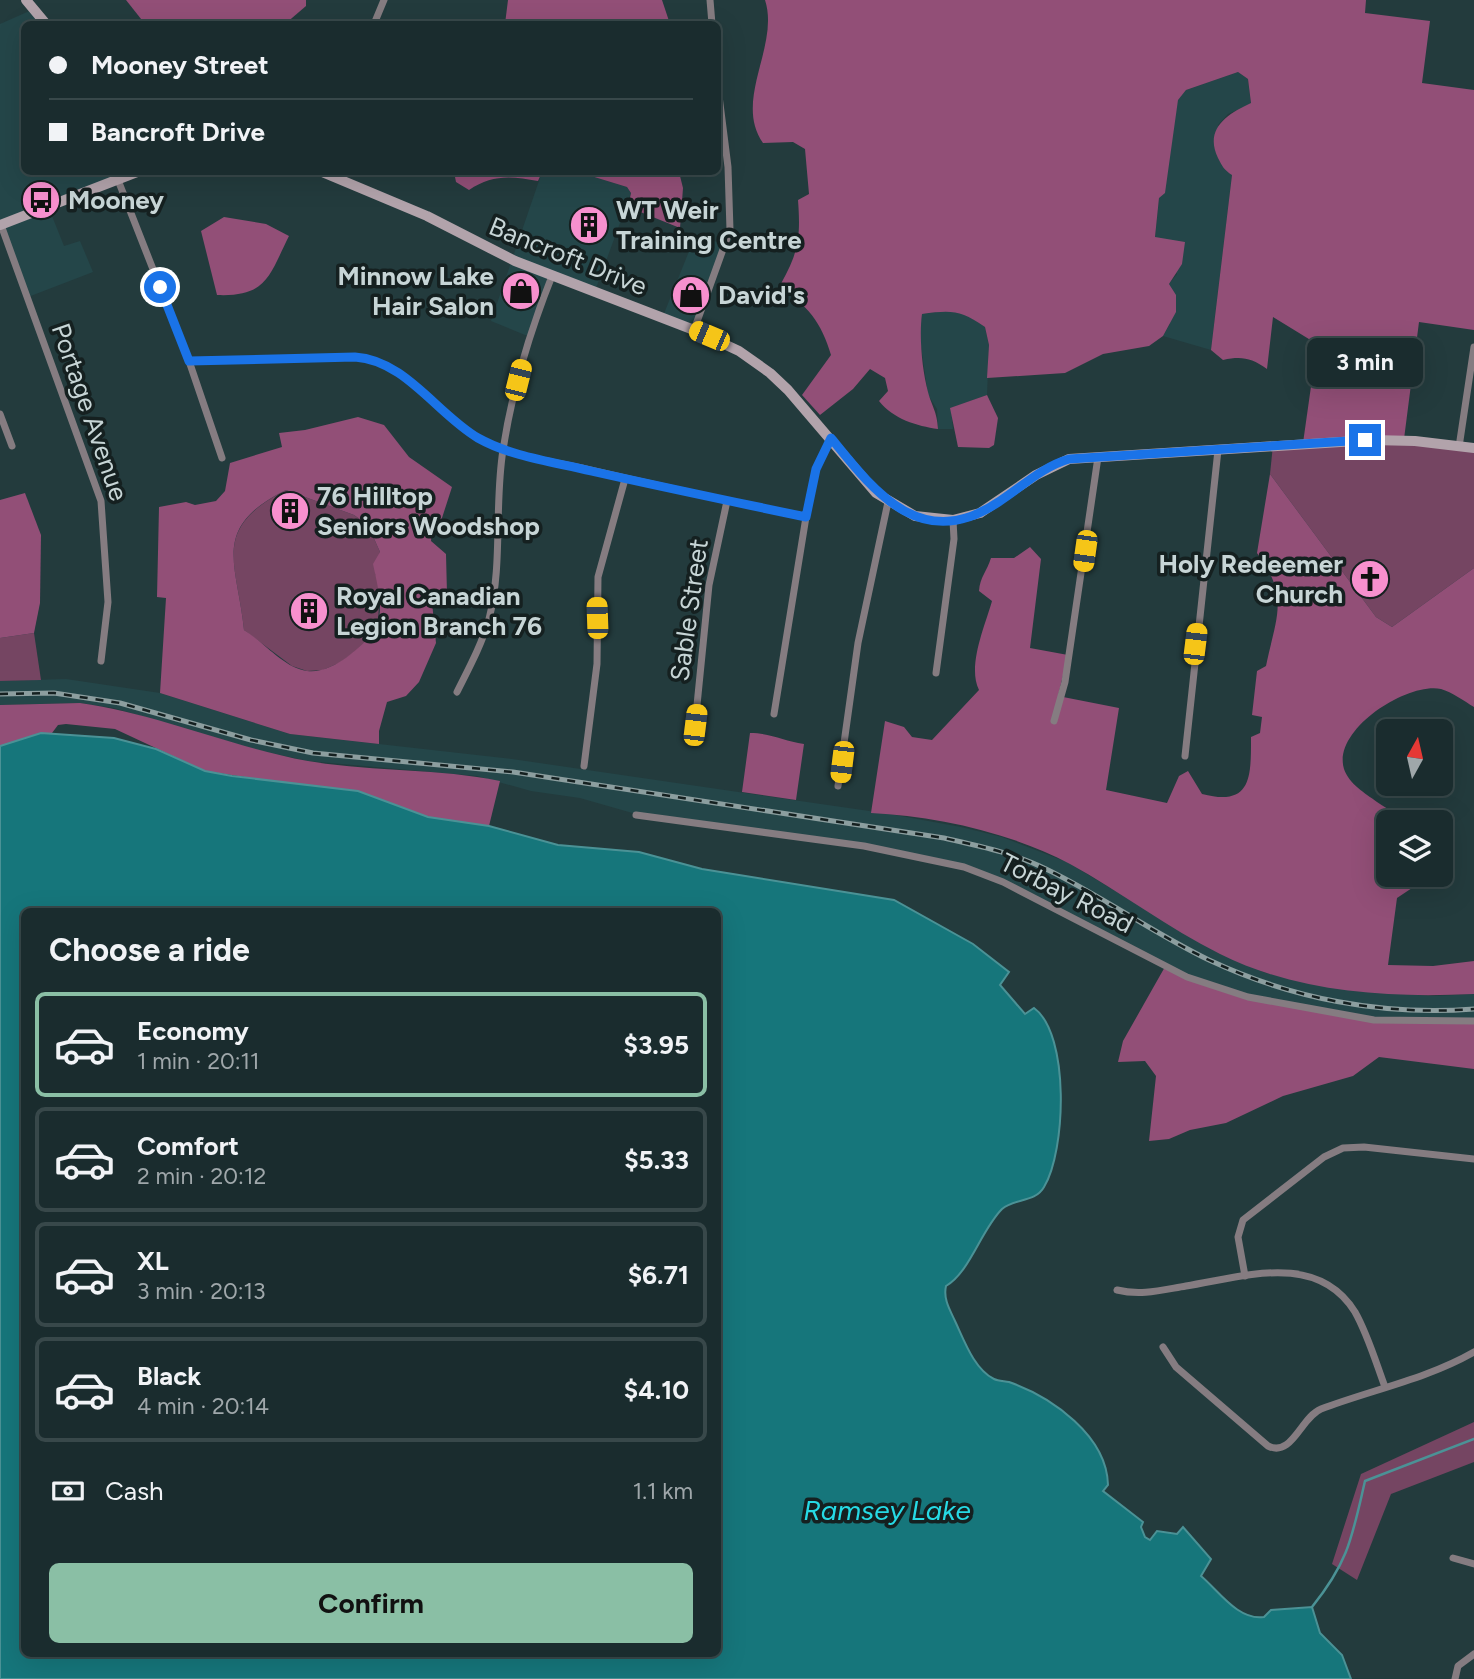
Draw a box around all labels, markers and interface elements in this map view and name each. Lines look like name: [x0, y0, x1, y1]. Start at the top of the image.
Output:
text: Mooney Street: [91, 49, 269, 81]
text: Bancroft Drive: [91, 116, 265, 148]
bus stop icon: Mooney: [20, 179, 62, 221]
place label: Mooney: [68, 184, 164, 216]
place label: WT Weir Training Centre: [616, 194, 802, 256]
building icon: WT Weir Training Centre: [568, 204, 610, 246]
street label: Bancroft Drive: [484, 210, 652, 302]
place label: Minnow Lake Hair Salon: [337, 260, 494, 322]
shop icon: Minnow Lake Hair Salon: [500, 270, 542, 312]
route start: [144, 271, 176, 303]
shop icon: David's: [670, 274, 712, 316]
place label: David's: [718, 279, 805, 311]
car: [686, 318, 733, 354]
street label: Portage Avenue: [45, 319, 135, 505]
callout: 3 min: [1307, 338, 1423, 388]
text: 3 min: [1336, 348, 1394, 376]
car: [503, 357, 534, 403]
route end: [1349, 424, 1381, 456]
place label: 76 Hilltop Seniors Woodshop: [317, 480, 540, 542]
building icon: 76 Hilltop Seniors Woodshop: [269, 490, 311, 532]
car: [1072, 529, 1099, 573]
street label: Sable Street: [663, 537, 715, 683]
place label: Holy Redeemer Church: [1158, 548, 1343, 610]
church icon: Holy Redeemer Church: [1349, 558, 1391, 600]
place label: Royal Canadian Legion Branch 76: [336, 580, 542, 642]
building icon: Royal Canadian Legion Branch 76: [288, 590, 330, 632]
car: [586, 597, 609, 639]
car: [1183, 622, 1208, 666]
car: [683, 703, 708, 747]
north arrow: [1376, 719, 1452, 796]
map controls: [1376, 719, 1453, 887]
car: [830, 740, 855, 784]
button: layers: [1376, 810, 1453, 887]
street label: Torbay Road: [995, 846, 1139, 940]
text: Choose a ride: [49, 931, 250, 969]
icon: car: [53, 1013, 116, 1076]
text: Economy: [137, 1015, 249, 1047]
text: $3.95: [624, 1029, 689, 1061]
text: 1 min · 20:11: [137, 1047, 260, 1075]
icon: car: [53, 1128, 116, 1191]
text: Comfort: [137, 1130, 239, 1162]
text: $5.33: [624, 1144, 689, 1176]
text: 2 min · 20:12: [137, 1162, 266, 1190]
icon: car: [53, 1243, 116, 1306]
text: XL: [137, 1245, 169, 1277]
text: $6.71: [628, 1259, 689, 1291]
text: 3 min · 20:13: [137, 1277, 266, 1305]
icon: car: [53, 1358, 116, 1421]
text: Black: [137, 1360, 201, 1392]
text: $4.10: [624, 1374, 689, 1406]
text: 4 min · 20:14: [137, 1392, 269, 1420]
icon: cash: [49, 1472, 87, 1510]
text: Cash: [105, 1475, 164, 1507]
text: 1.1 km: [633, 1477, 693, 1505]
water label: Ramsey Lake: [803, 1493, 971, 1527]
button: Confirm: [49, 1563, 693, 1643]

